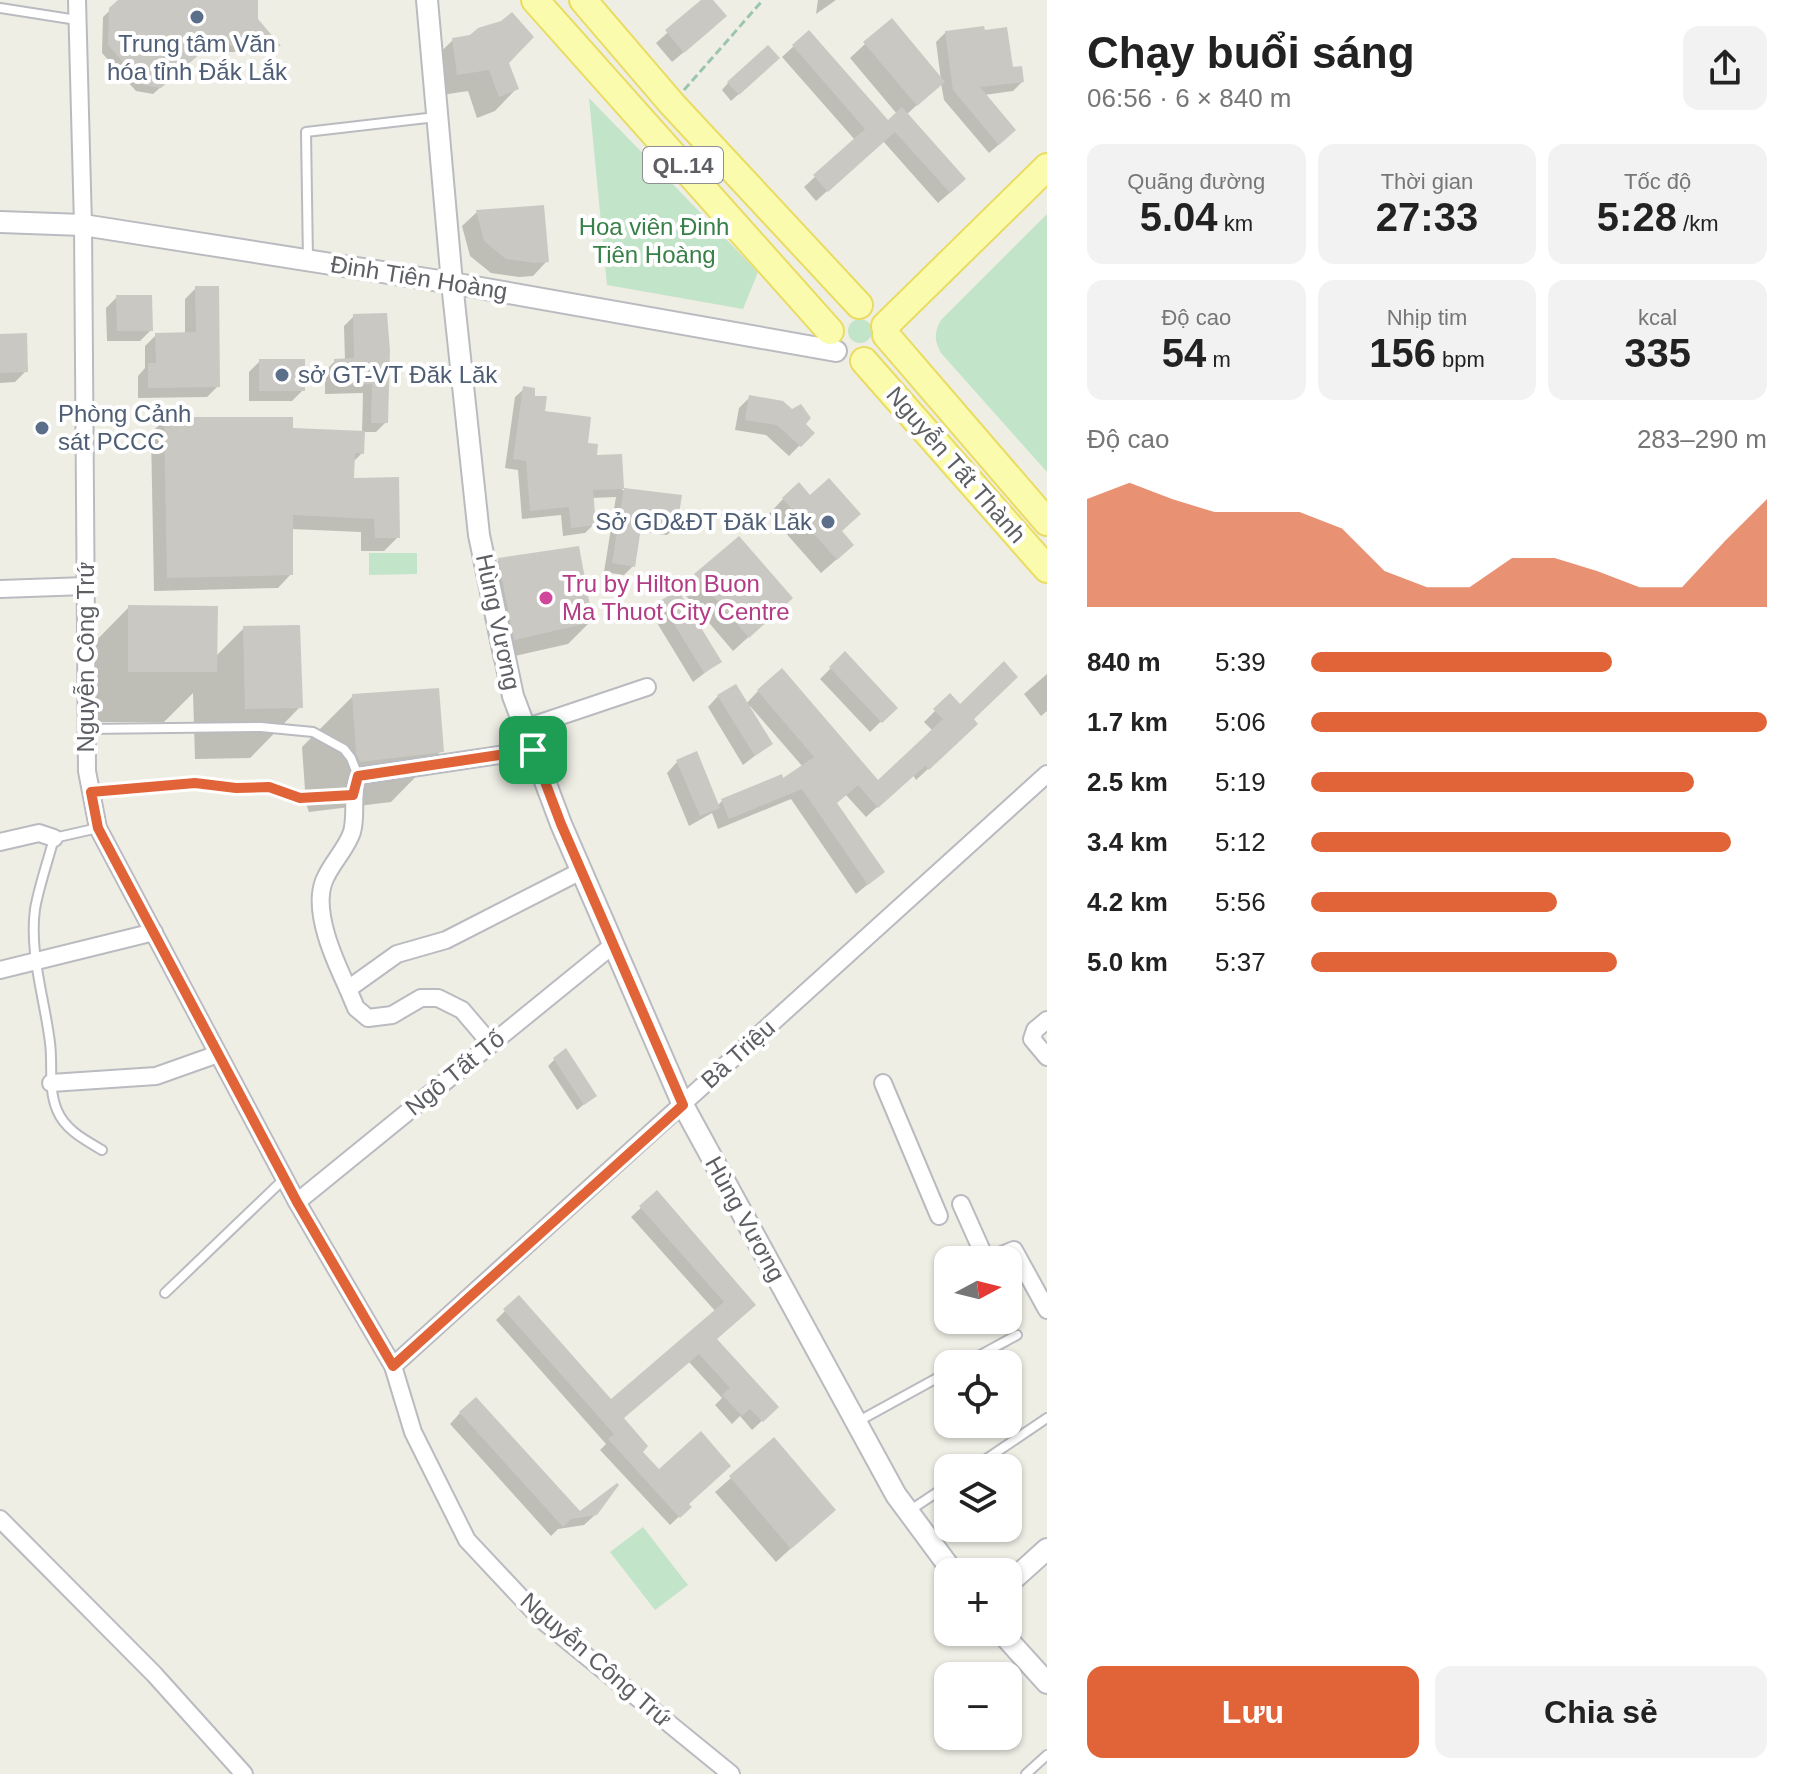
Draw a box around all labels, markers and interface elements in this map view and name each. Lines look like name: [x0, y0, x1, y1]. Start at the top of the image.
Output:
marker: Trung tâm Văn hóa tỉnh Đắk Lắk: [188, 8, 206, 26]
button: share: [1683, 26, 1767, 110]
text: Chạy buổi sáng: [1087, 28, 1415, 77]
place label: Trung tâm Văn hóa tỉnh Đắk Lắk: [107, 30, 288, 85]
text: 06:56 · 6 × 840 m: [1087, 83, 1292, 113]
road number: QL.14: [643, 147, 723, 183]
text: Quãng đường: [1127, 169, 1265, 194]
text: Thời gian: [1381, 169, 1473, 194]
text: Tốc độ: [1624, 169, 1691, 194]
text: 5.04: [1140, 195, 1218, 239]
text: 27:33: [1376, 195, 1478, 239]
text: 5:28: [1597, 195, 1677, 239]
text: km: [1218, 211, 1253, 236]
text: /km: [1677, 211, 1718, 236]
park label: Hoa viên Đinh Tiên Hoàng: [579, 213, 729, 268]
street label: Đinh Tiên Hoàng: [329, 250, 509, 305]
text: Độ cao: [1161, 305, 1231, 330]
text: Nhịp tim: [1387, 305, 1467, 330]
text: kcal: [1638, 305, 1677, 330]
text: 54: [1162, 331, 1206, 375]
text: 156: [1369, 331, 1436, 375]
text: 335: [1624, 331, 1691, 375]
text: m: [1206, 347, 1231, 372]
text: bpm: [1436, 347, 1485, 372]
place label: sở GT-VT Đăk Lăk: [298, 361, 498, 388]
marker: sở GT-VT Đăk Lăk: [273, 366, 291, 384]
street label: Nguyễn Tất Thành: [881, 381, 1031, 548]
place label: Phòng Cảnh sát PCCC: [58, 400, 191, 455]
marker: Phòng Cảnh sát PCCC: [33, 419, 51, 437]
text: Độ cao: [1087, 424, 1169, 454]
text: 283–290 m: [1637, 424, 1767, 454]
place label: Sở GD&ĐT Đăk Lăk: [595, 508, 813, 535]
marker: Sở GD&ĐT Đăk Lăk: [819, 513, 837, 531]
street label: Hùng Vương: [471, 551, 526, 692]
street label: Nguyễn Công Trứ: [72, 562, 99, 752]
place label: Tru by Hilton Buon Ma Thuot City Centre: [562, 570, 790, 625]
marker: Tru by Hilton Buon Ma Thuot City Centre: [537, 589, 555, 607]
text: 840 m: [1087, 647, 1161, 677]
text: 5:39: [1215, 647, 1266, 677]
text: 1.7 km: [1087, 707, 1168, 737]
text: 5:06: [1215, 707, 1266, 737]
pin: [499, 716, 567, 784]
icon: arrive: [511, 728, 555, 772]
text: 2.5 km: [1087, 767, 1168, 797]
text: 5:19: [1215, 767, 1266, 797]
text: 3.4 km: [1087, 827, 1168, 857]
text: 5:12: [1215, 827, 1266, 857]
text: 4.2 km: [1087, 887, 1168, 917]
text: 5:56: [1215, 887, 1266, 917]
text: 5.0 km: [1087, 947, 1168, 977]
text: 5:37: [1215, 947, 1266, 977]
street label: Bà Triệu: [695, 1014, 780, 1094]
street label: Ngô Tất Tố: [400, 1025, 509, 1121]
street label: Hùng Vương: [700, 1152, 791, 1286]
north arrow: [934, 1246, 1022, 1334]
map controls: [934, 1246, 1022, 1750]
button: locate: [934, 1350, 1022, 1438]
button: layers: [934, 1454, 1022, 1542]
button: +: [934, 1558, 1022, 1646]
street label: Nguyễn Công Trứ: [515, 1587, 677, 1732]
button: −: [934, 1662, 1022, 1750]
button: Lưu: [1087, 1666, 1419, 1758]
button: Chia sẻ: [1435, 1666, 1767, 1758]

